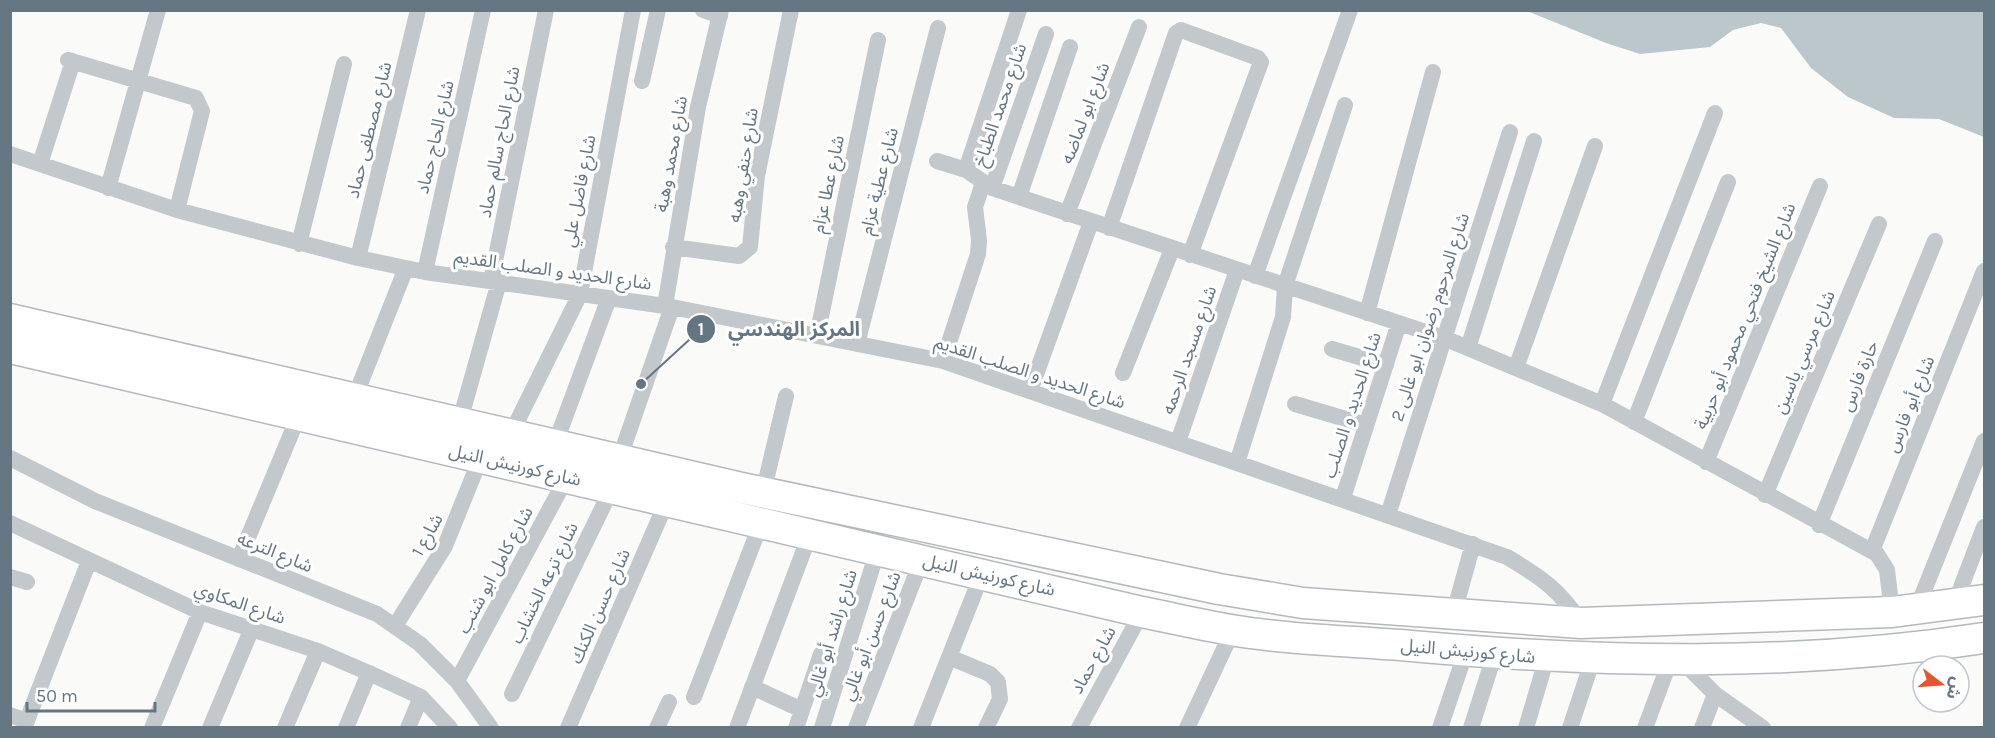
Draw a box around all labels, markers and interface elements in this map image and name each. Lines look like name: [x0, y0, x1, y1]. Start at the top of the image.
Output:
street label: شارع محمد الطباخ: [969, 40, 1034, 171]
street label: شارع مصطفى حماد: [341, 59, 400, 201]
street label: شارع ابو لماضه: [1056, 59, 1117, 168]
street label: شارع الحاج سالم حماد: [474, 64, 527, 220]
street label: شارع الحاج حماد: [411, 78, 462, 196]
street label: شارع محمد وهبة: [650, 94, 695, 214]
street label: شارع حنفي وهبه: [723, 106, 766, 224]
street label: شارع عطية عزام: [855, 125, 906, 238]
street label: شارع فاضل علي: [557, 133, 604, 250]
street label: شارع عطا عزام: [807, 133, 852, 236]
street label: شارع الشيخ فتحي محمود أبو حربية: [1689, 200, 1803, 433]
street label: شارع المرحوم رضوان ابو غالى 2: [1386, 210, 1477, 425]
street label: شارع الحديد و الصلب القديم: [452, 245, 653, 298]
street label: شارع مسجد الرحمه: [1157, 283, 1224, 418]
street label: شارع مرسي ياسين: [1768, 287, 1843, 418]
callout: المركز الهندسي: [686, 310, 872, 348]
text: 1: [698, 318, 704, 340]
text: المركز الهندسي: [728, 318, 860, 346]
street label: شارع الحديد و الصلب: [1318, 329, 1389, 482]
street label: شارع الحديد و الصلب القديم: [931, 331, 1128, 416]
street label: حارة فارس: [1835, 337, 1883, 415]
street label: شارع أبو فارس: [1880, 352, 1942, 457]
street label: شارع كورنيش النيل: [446, 439, 583, 494]
street label: شارع كامل ابو شنب: [452, 503, 540, 639]
street label: شارع 1: [406, 510, 450, 562]
street label: شارع ترعه الخشاب: [505, 519, 586, 649]
street label: شارع الترعه: [233, 527, 316, 580]
street label: شارع حسن الكنك: [565, 545, 638, 668]
street label: شارع كورنيش النيل: [920, 549, 1057, 604]
street label: شارع راشد أبو غالي: [802, 567, 865, 700]
street label: شارع حسن أبو غالي: [836, 568, 909, 705]
street label: شارع المكاوي: [191, 577, 288, 632]
street label: شارع حماد: [1065, 622, 1123, 699]
street label: شارع كورنيش النيل: [1400, 634, 1536, 671]
north arrow: [1911, 654, 1971, 714]
scale bar: [27, 675, 154, 713]
text: ش: [1943, 675, 1967, 702]
text: 50 m: [36, 685, 78, 707]

